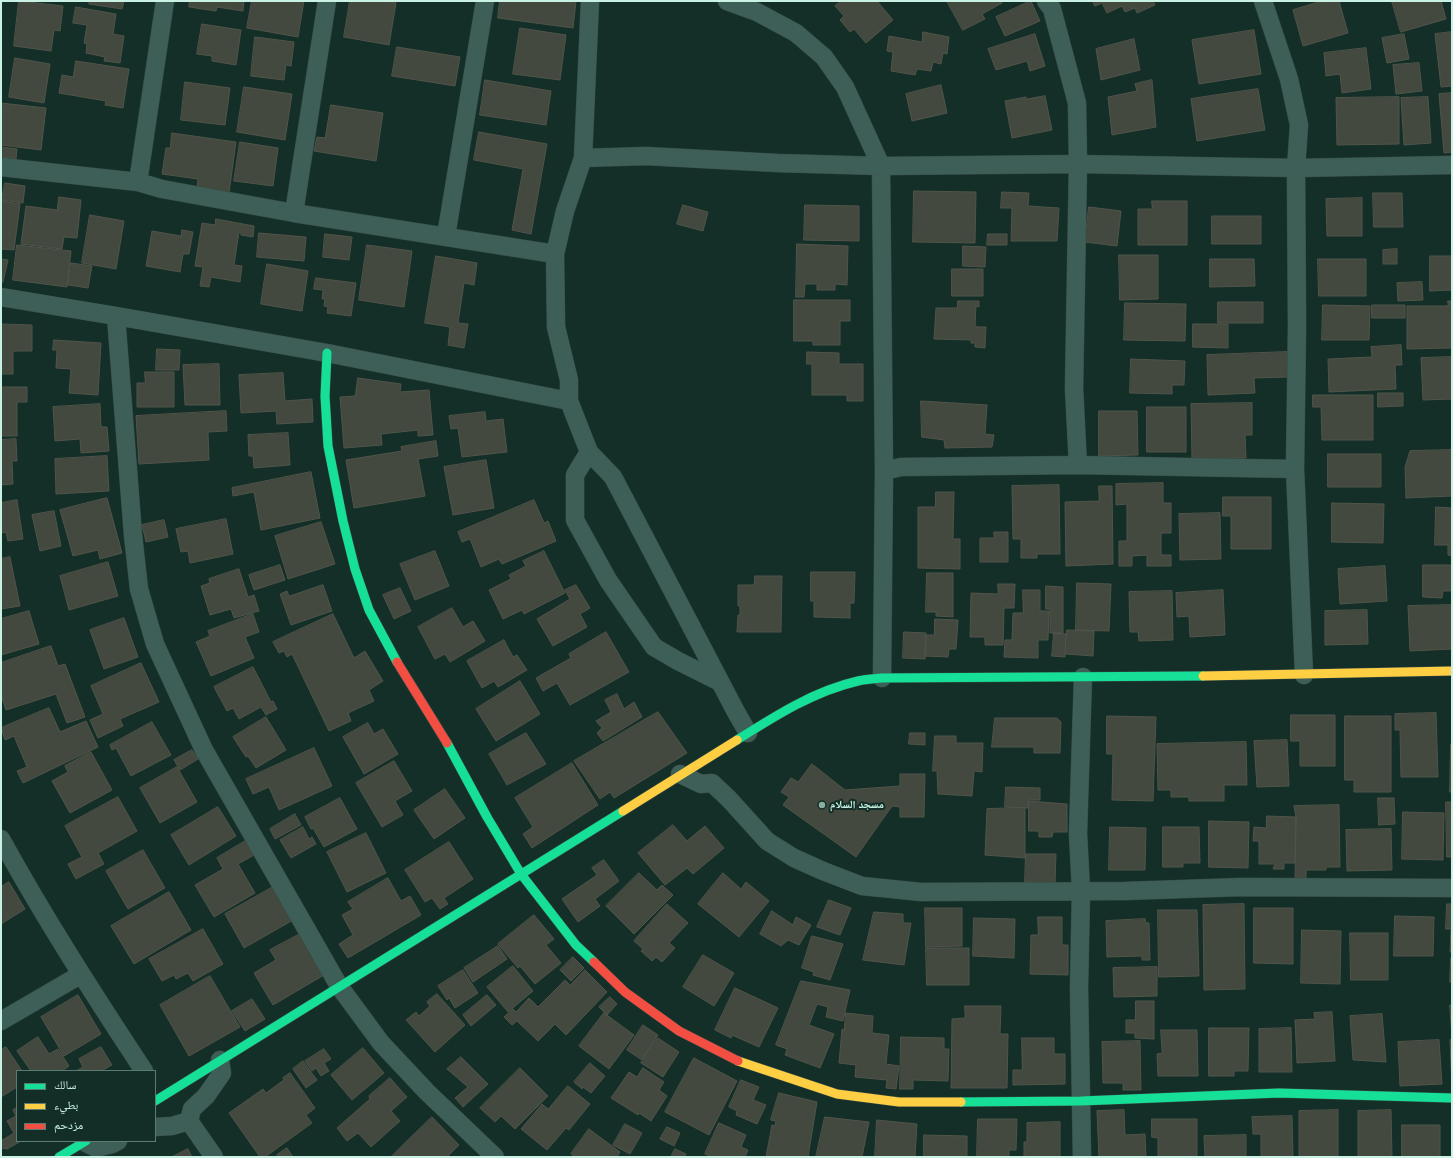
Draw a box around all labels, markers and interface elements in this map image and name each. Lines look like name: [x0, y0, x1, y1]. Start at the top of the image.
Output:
place label: مسجد السلام: [830, 798, 884, 812]
marker: مسجد السلام: [817, 800, 827, 810]
legend: [16, 1070, 156, 1142]
text: سالك: [54, 1077, 76, 1092]
text: بطيء: [54, 1097, 78, 1112]
text: مزدحم: [54, 1117, 83, 1132]

